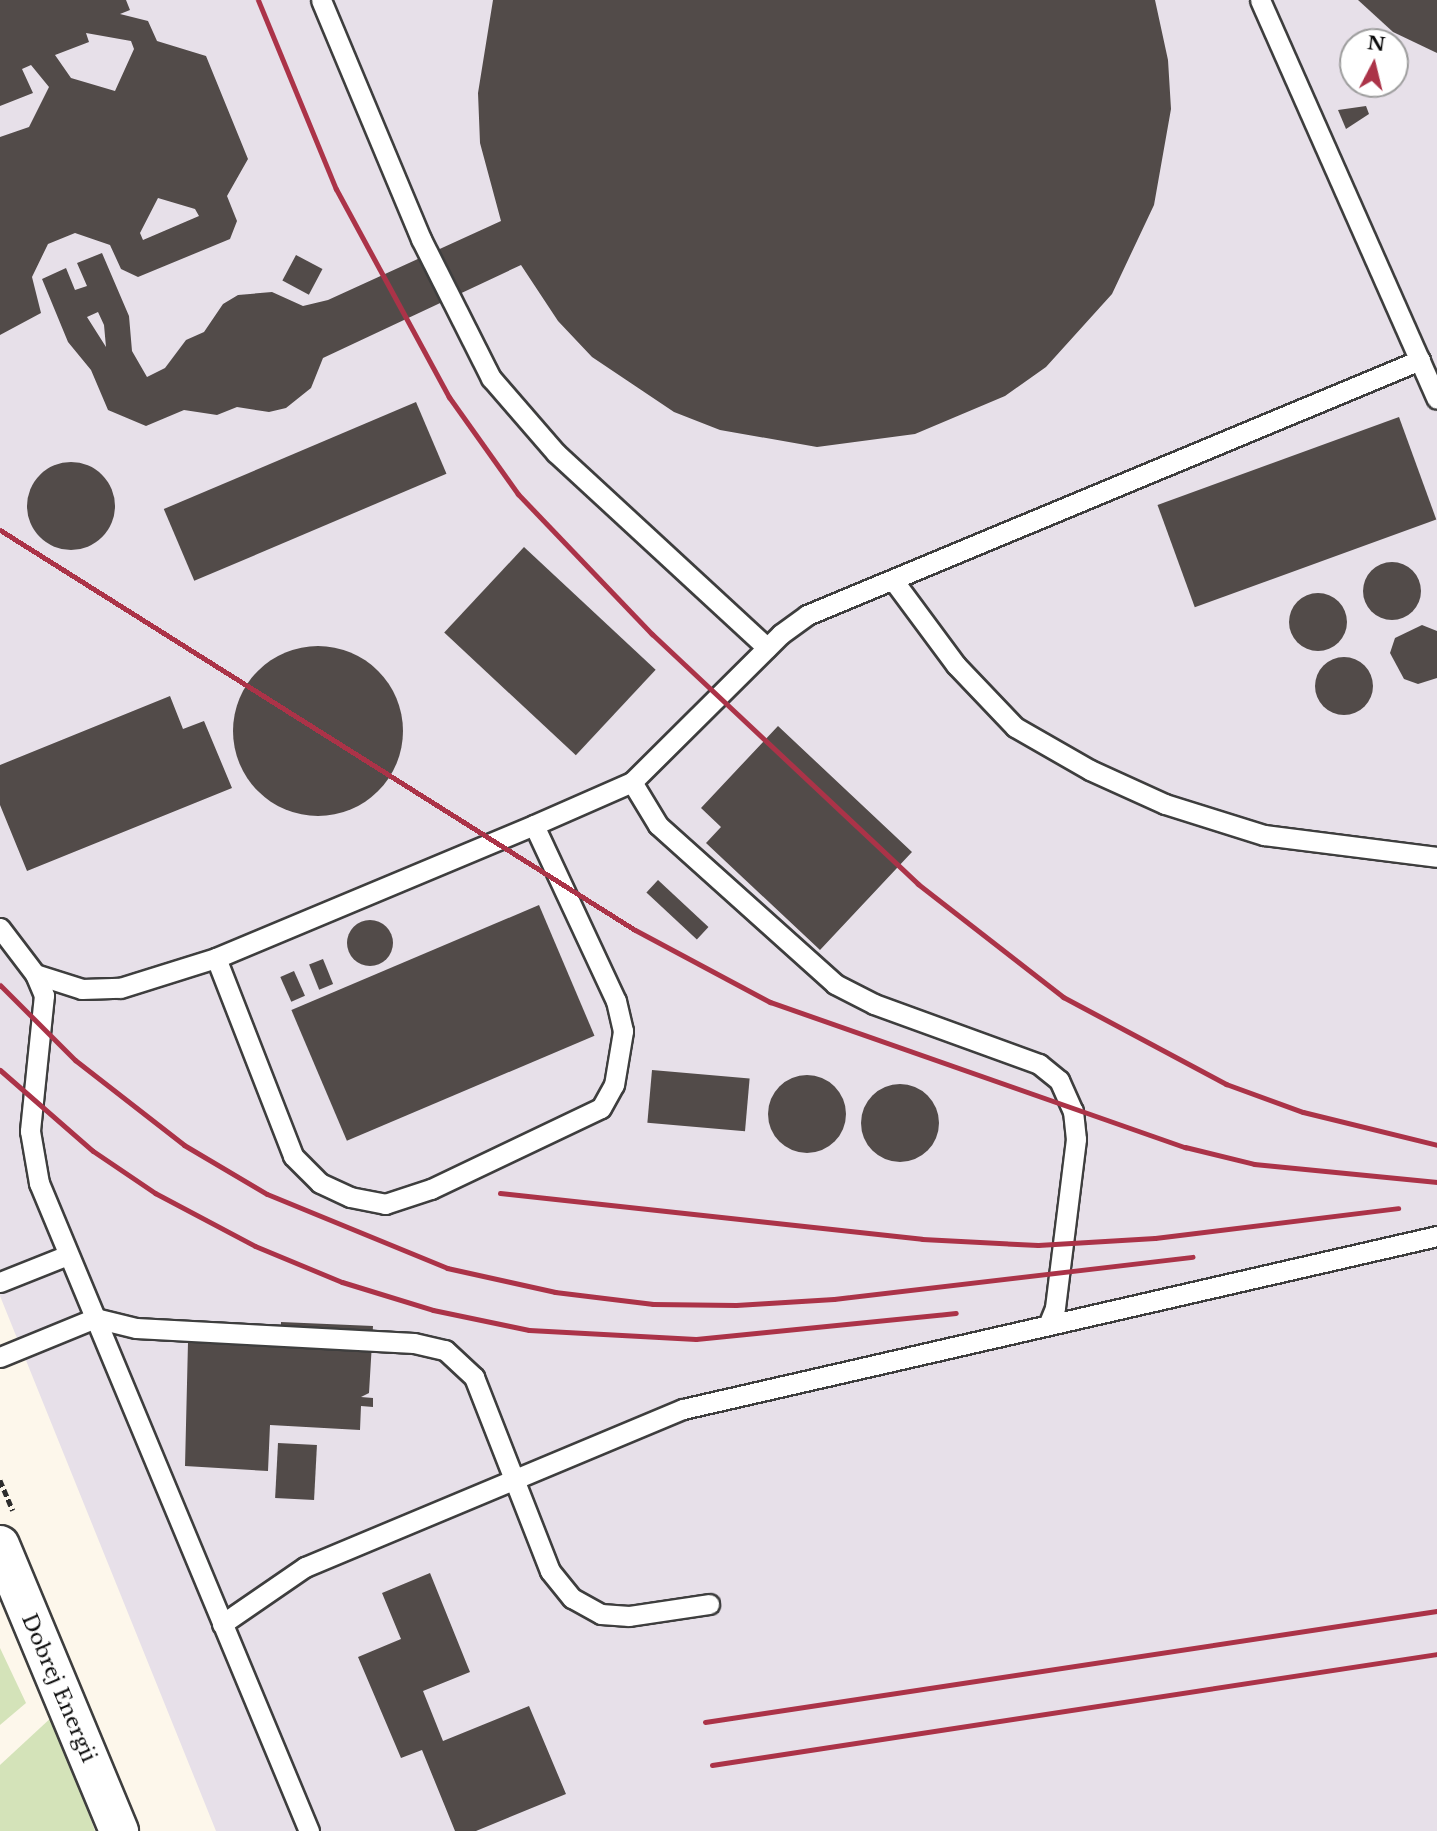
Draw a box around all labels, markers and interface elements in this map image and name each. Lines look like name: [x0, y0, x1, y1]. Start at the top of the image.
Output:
north arrow: [1339, 28, 1409, 98]
text: N: [1366, 31, 1387, 56]
street label: Dobrej Energii: [16, 1610, 102, 1766]

